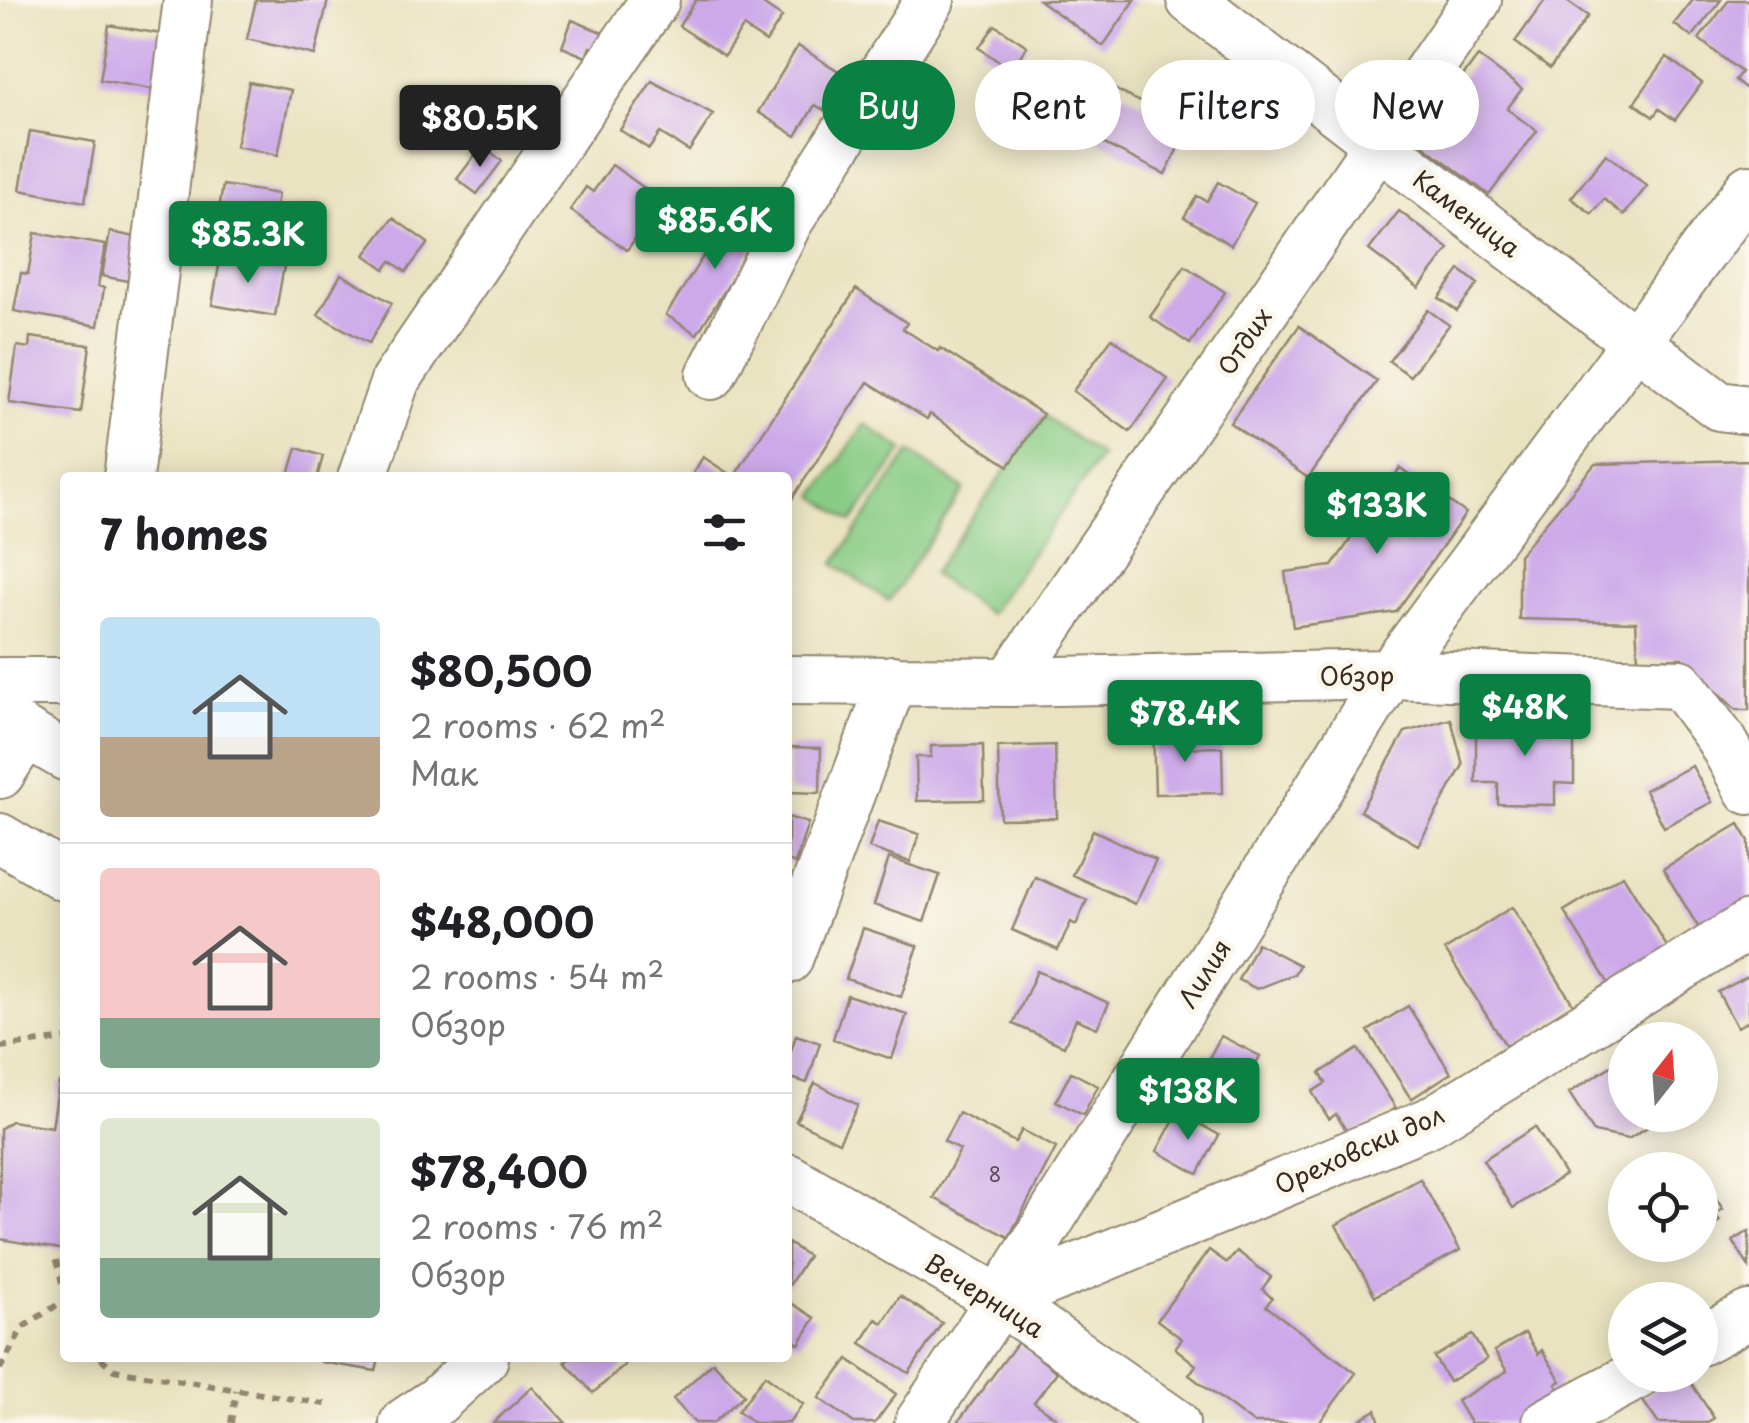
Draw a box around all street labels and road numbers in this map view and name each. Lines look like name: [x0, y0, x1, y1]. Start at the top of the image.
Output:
street label: Каменица: [1405, 160, 1529, 266]
street label: Отдих: [1207, 299, 1281, 383]
street label: Обзор: [1319, 655, 1395, 695]
street label: Лилия: [1168, 931, 1240, 1015]
street label: Ореховски дол: [1268, 1095, 1450, 1203]
street label: Вечерница: [918, 1243, 1052, 1347]

